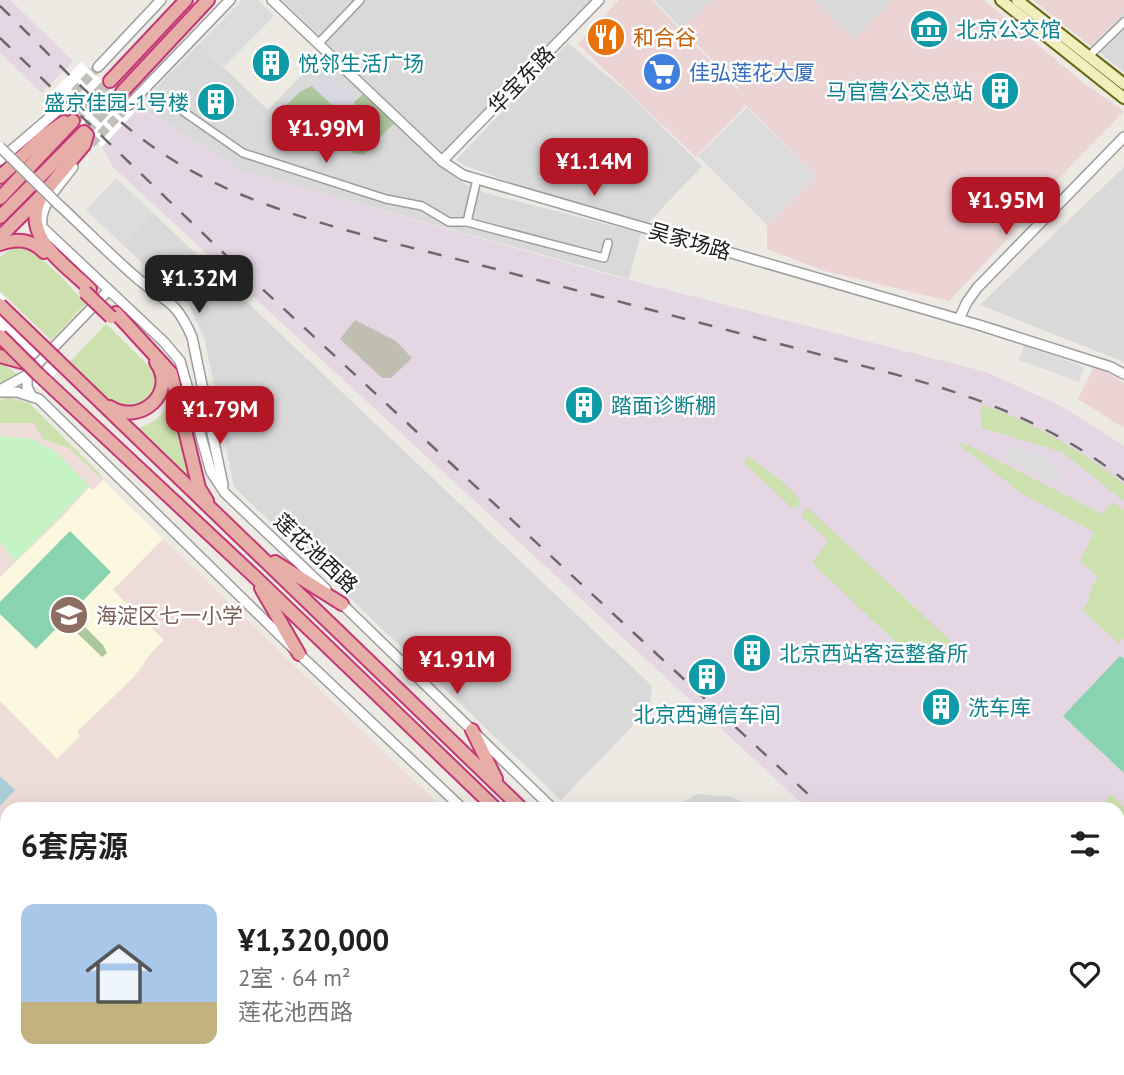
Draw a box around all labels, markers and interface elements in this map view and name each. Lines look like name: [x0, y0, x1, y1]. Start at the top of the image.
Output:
museum icon: 北京公交馆: [908, 8, 950, 50]
restaurant icon: 和合谷: [585, 16, 627, 58]
place label: 北京公交馆: [956, 16, 1061, 43]
place label: 和合谷: [633, 24, 696, 51]
street label: 华宝东路: [482, 40, 560, 120]
building icon: 悦邻生活广场: [250, 42, 292, 84]
place label: 悦邻生活广场: [298, 50, 424, 77]
supermarket icon: 佳弘莲花大厦: [641, 51, 683, 93]
place label: 佳弘莲花大厦: [689, 59, 815, 86]
building icon: 马官营公交总站: [979, 70, 1021, 112]
place label: 马官营公交总站: [826, 78, 973, 105]
building icon: 盛京佳园-1号楼: [195, 81, 237, 123]
place label: 盛京佳园-1号楼: [44, 89, 189, 116]
pin: ¥1.99M: [269, 106, 383, 165]
text: ¥1.99M: [288, 113, 364, 142]
pin: ¥1.14M: [537, 138, 651, 198]
text: ¥1.14M: [556, 146, 632, 175]
pin: ¥1.95M: [949, 177, 1063, 237]
text: ¥1.95M: [968, 185, 1044, 214]
street label: 吴家场路: [646, 216, 734, 266]
pin: ¥1.32M: [142, 256, 256, 315]
text: ¥1.32M: [161, 263, 237, 292]
building icon: 踏面诊断棚: [563, 384, 605, 426]
pin: ¥1.79M: [163, 386, 277, 446]
place label: 踏面诊断棚: [611, 392, 716, 419]
text: ¥1.79M: [182, 394, 258, 423]
street label: 莲花池西路: [268, 507, 364, 599]
school or university icon: 海淀区七一小学: [48, 594, 90, 636]
place label: 海淀区七一小学: [96, 602, 243, 629]
building icon: 北京西站客运整备所: [731, 632, 773, 674]
pin: ¥1.91M: [400, 636, 514, 696]
place label: 北京西站客运整备所: [779, 640, 968, 667]
text: ¥1.91M: [419, 644, 495, 673]
building icon: 北京西通信车间: [686, 656, 728, 698]
building icon: 洗车库: [920, 686, 962, 728]
place label: 洗车库: [968, 694, 1031, 721]
place label: 北京西通信车间: [634, 701, 781, 728]
icon: filters: [1066, 825, 1104, 863]
text: 6套房源: [21, 826, 128, 865]
text: ¥1,320,000: [238, 920, 389, 959]
icon: home: [77, 932, 161, 1016]
icon: heart: [1066, 955, 1104, 993]
text: 2室 · 64 m²: [238, 963, 351, 992]
text: 莲花池西路: [238, 997, 353, 1026]

